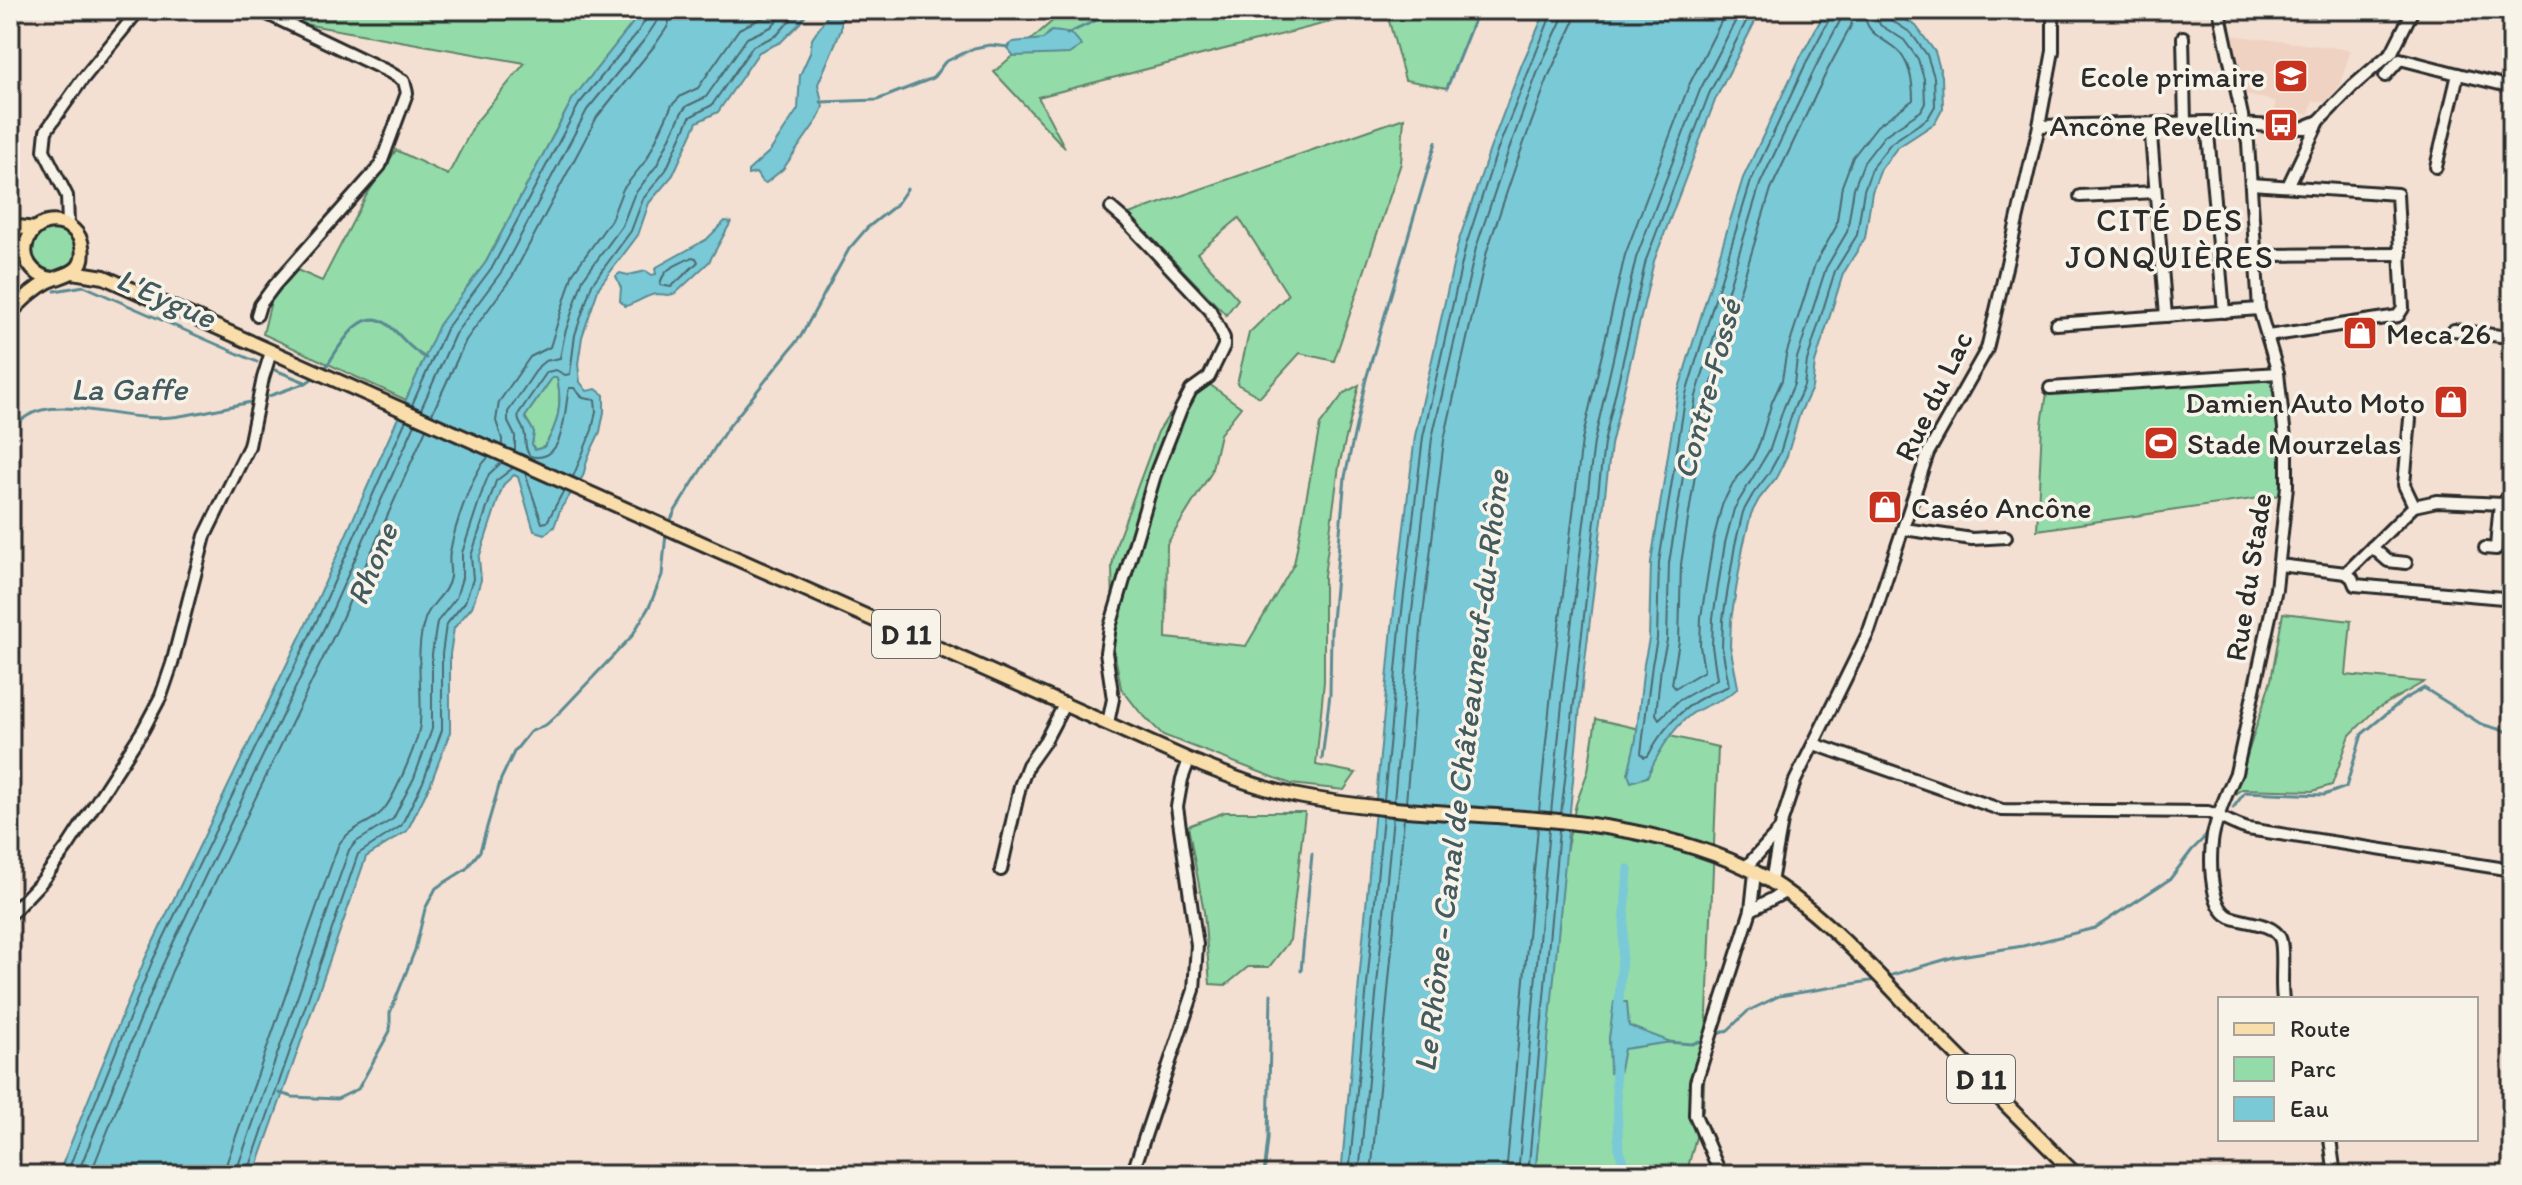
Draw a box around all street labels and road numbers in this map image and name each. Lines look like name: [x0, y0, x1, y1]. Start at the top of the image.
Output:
street label: Rue du Lac: [1886, 325, 1980, 467]
street label: Rue du Stade: [2216, 490, 2280, 664]
road number: D 11: [872, 610, 940, 658]
road number: D 11: [1947, 1055, 2015, 1103]

